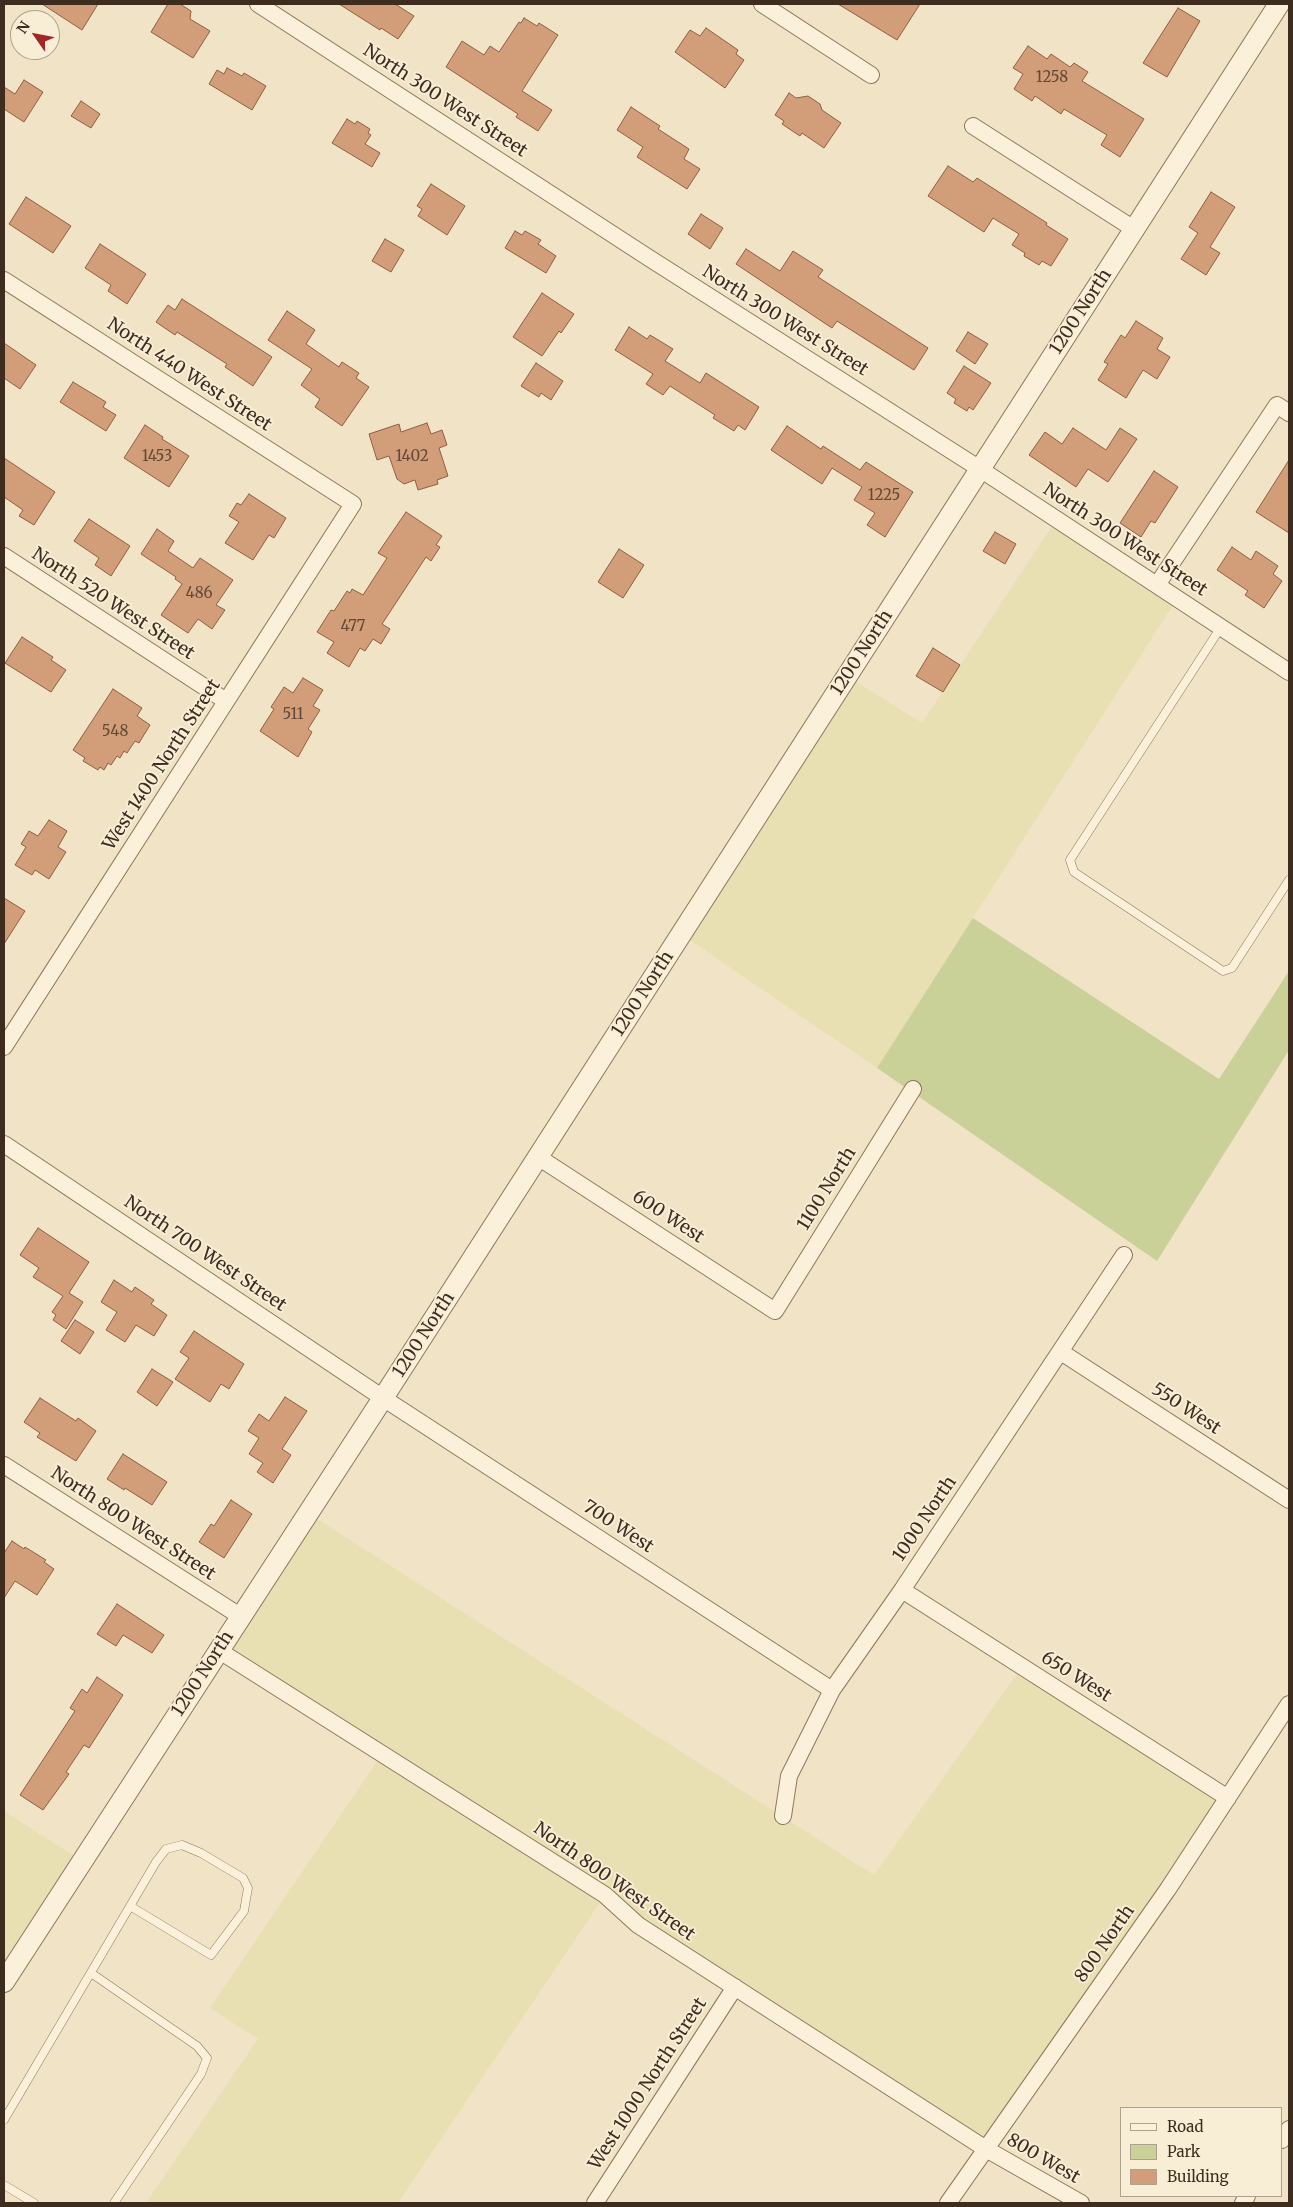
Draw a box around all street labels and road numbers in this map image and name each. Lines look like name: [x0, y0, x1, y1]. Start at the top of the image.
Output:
street label: North 300 West Street: [359, 40, 531, 162]
street label: North 300 West Street: [698, 261, 872, 381]
street label: 1200 North: [1046, 265, 1116, 359]
street label: North 440 West Street: [103, 314, 275, 436]
street label: North 300 West Street: [1039, 479, 1211, 601]
street label: North 520 West Street: [28, 543, 198, 665]
street label: 1200 North: [827, 606, 897, 700]
street label: West 1400 North Street: [99, 676, 225, 854]
street label: 1200 North: [608, 947, 678, 1041]
street label: 1100 North: [793, 1144, 861, 1234]
street label: 600 West: [628, 1186, 708, 1248]
street label: North 700 West Street: [120, 1192, 290, 1316]
street label: 1200 North: [389, 1288, 459, 1382]
street label: 550 West: [1147, 1379, 1225, 1439]
street label: North 800 West Street: [47, 1463, 219, 1585]
street label: 1000 North: [889, 1472, 961, 1566]
street label: 700 West: [579, 1496, 657, 1558]
street label: 1200 North: [168, 1627, 238, 1721]
street label: 650 West: [1037, 1647, 1115, 1707]
street label: North 800 West Street: [529, 1818, 699, 1946]
street label: 800 North: [1071, 1901, 1139, 1987]
street label: West 1000 North Street: [584, 1994, 712, 2174]
street label: 800 West: [1003, 2129, 1083, 2189]

